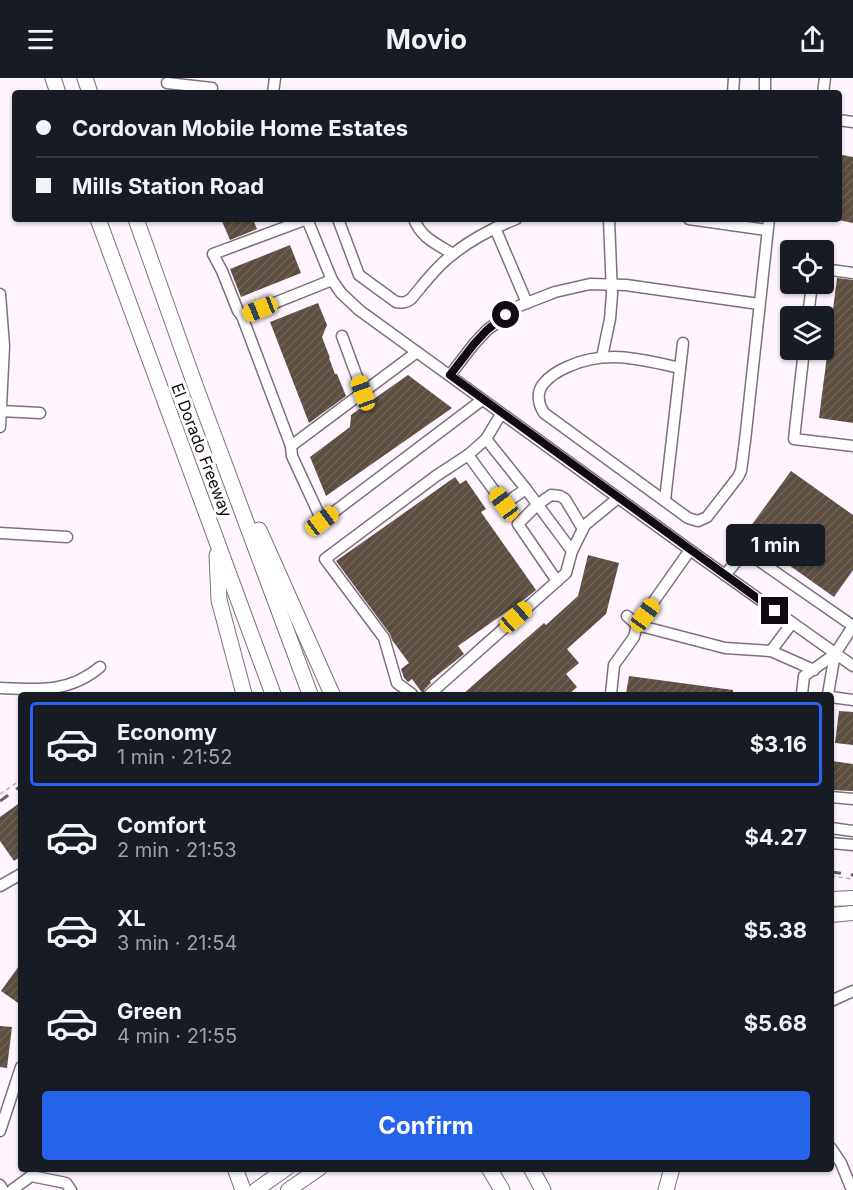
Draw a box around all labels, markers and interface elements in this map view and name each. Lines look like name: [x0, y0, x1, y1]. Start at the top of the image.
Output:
icon: menu: [24, 23, 57, 56]
text: Movio: [386, 23, 467, 56]
icon: share: [796, 23, 829, 56]
text: Cordovan Mobile Home Estates: [72, 115, 408, 141]
text: Mills Station Road: [72, 173, 264, 199]
map controls: [780, 240, 834, 360]
button: locate: [780, 240, 834, 294]
car: [240, 294, 280, 324]
route start: [492, 301, 519, 328]
button: layers: [780, 306, 834, 360]
car: [348, 373, 378, 413]
street label: El Dorado Freeway: [167, 380, 237, 520]
car: [486, 484, 522, 524]
car: [302, 503, 342, 539]
callout: 1 min: [726, 524, 824, 566]
text: 1 min: [751, 533, 800, 557]
car: [627, 595, 663, 635]
route end: [761, 597, 788, 624]
car: [497, 598, 535, 636]
icon: car: [45, 717, 99, 771]
text: Economy: [117, 719, 217, 745]
text: $3.16: [750, 731, 807, 757]
text: 1 min · 21:52: [117, 745, 232, 769]
icon: car: [45, 810, 99, 864]
text: Comfort: [117, 812, 206, 838]
text: $4.27: [744, 824, 807, 850]
text: 2 min · 21:53: [117, 838, 237, 862]
icon: car: [45, 903, 99, 957]
text: XL: [117, 905, 146, 931]
text: $5.38: [744, 917, 807, 943]
text: 3 min · 21:54: [117, 931, 237, 955]
icon: car: [45, 996, 99, 1050]
text: Green: [117, 998, 182, 1024]
text: $5.68: [744, 1010, 807, 1036]
text: 4 min · 21:55: [117, 1024, 237, 1048]
button: Confirm: [42, 1091, 810, 1160]

